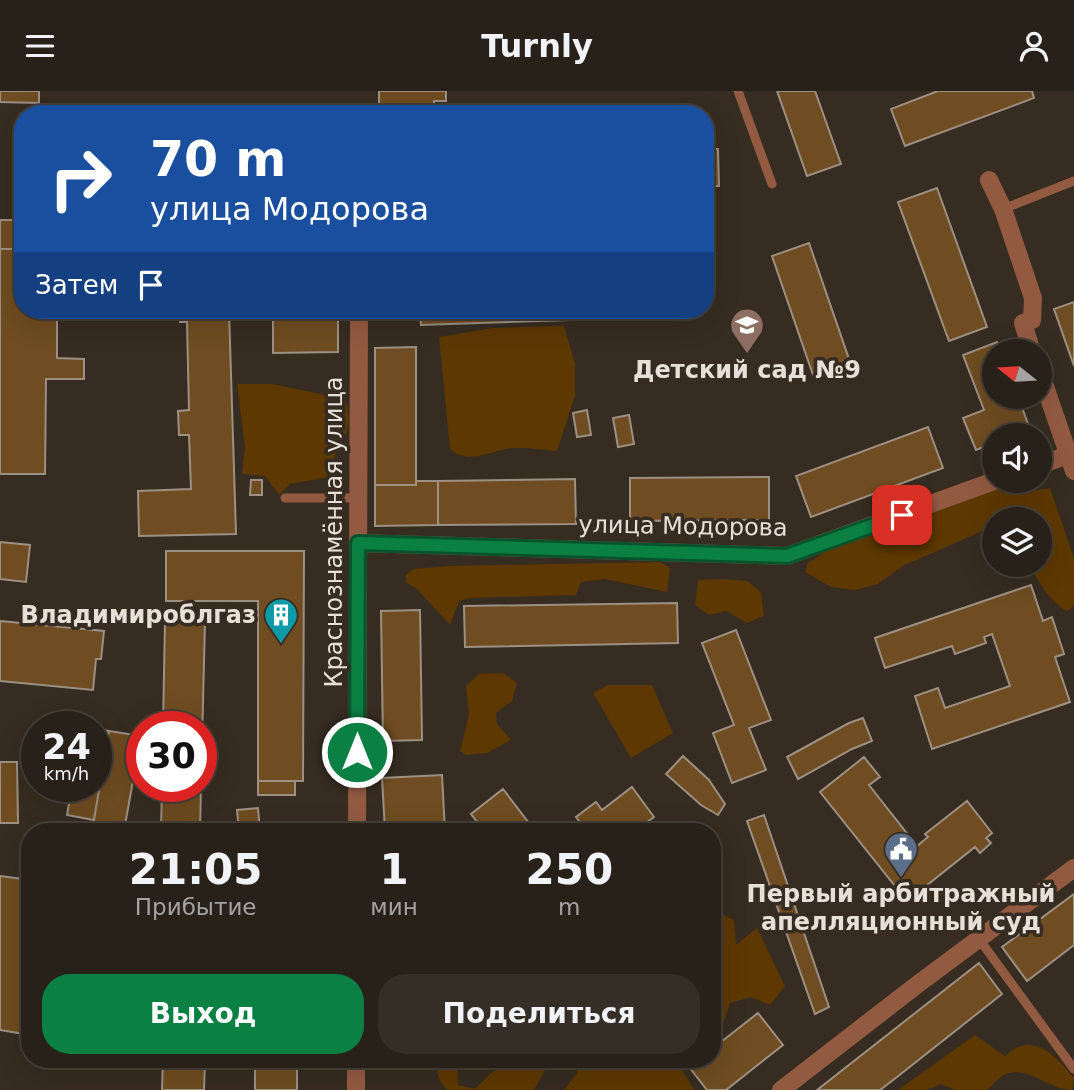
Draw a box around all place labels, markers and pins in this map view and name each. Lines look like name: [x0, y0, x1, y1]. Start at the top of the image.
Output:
school or university icon: Детский сад №9: [728, 306, 766, 355]
place label: Детский сад №9: [633, 356, 861, 384]
pin: [872, 485, 932, 545]
building icon: Владимироблгаз: [262, 596, 300, 645]
place label: Владимироблгаз: [21, 601, 256, 629]
public building icon: Первый арбитражный апелляционный суд: [882, 830, 920, 879]
place label: Первый арбитражный апелляционный суд: [747, 880, 1055, 936]

